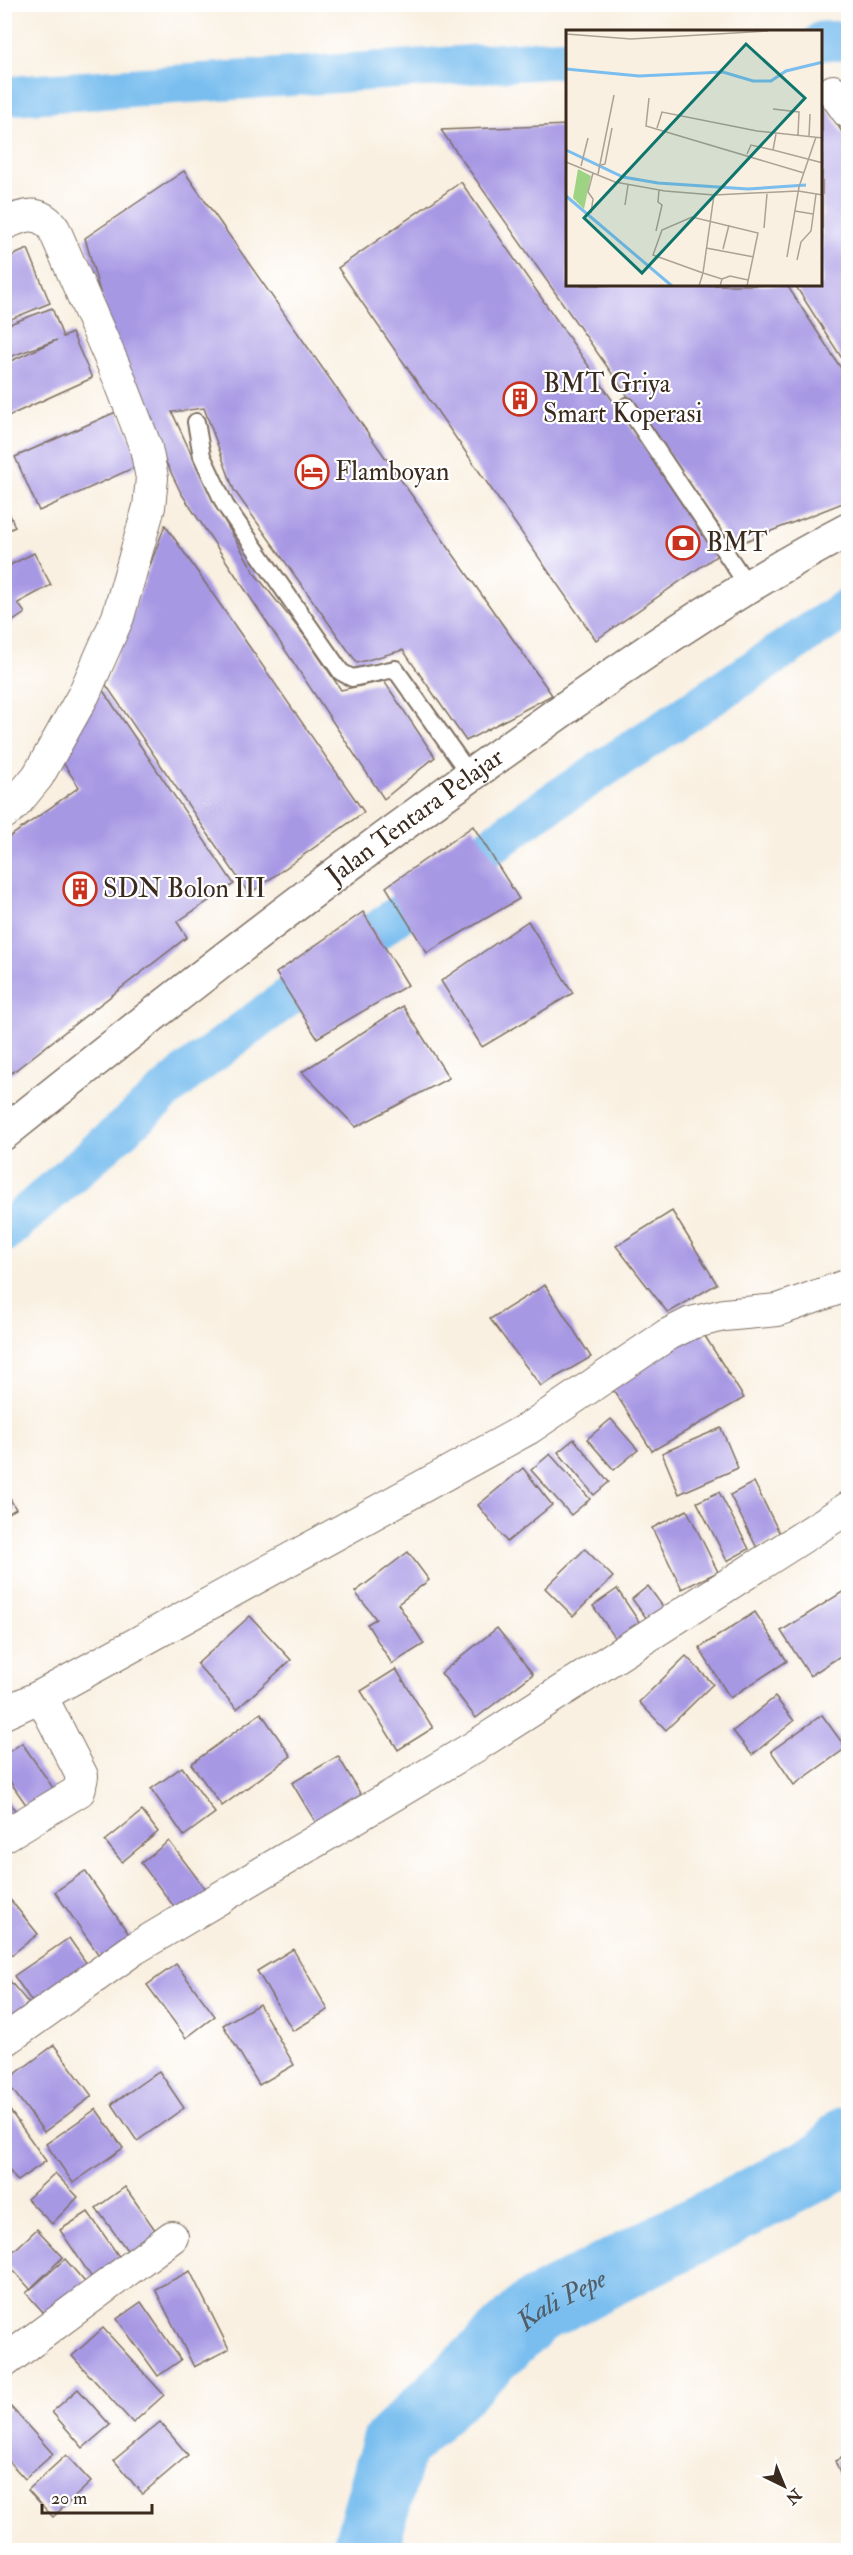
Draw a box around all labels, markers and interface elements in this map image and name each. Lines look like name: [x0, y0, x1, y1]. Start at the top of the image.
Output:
inset map: [566, 30, 823, 286]
place label: BMT Griya Smart Koperasi: [543, 368, 702, 431]
building icon: BMT Griya Smart Koperasi: [502, 381, 538, 417]
hotel icon: Flamboyan: [294, 454, 330, 490]
place label: Flamboyan: [335, 456, 449, 488]
bank icon: BMT: [665, 525, 701, 561]
place label: BMT: [706, 527, 768, 559]
street label: Jalan Tentara Pelajar: [319, 741, 510, 892]
building icon: SDN Bolon III: [62, 871, 98, 907]
place label: SDN Bolon III: [103, 873, 266, 905]
water label: Kali Pepe: [508, 2261, 613, 2338]
north arrow: [754, 2456, 814, 2516]
scale bar: [42, 2477, 152, 2515]
text: N: [781, 2483, 806, 2509]
text: 20 m: [51, 2487, 87, 2510]

